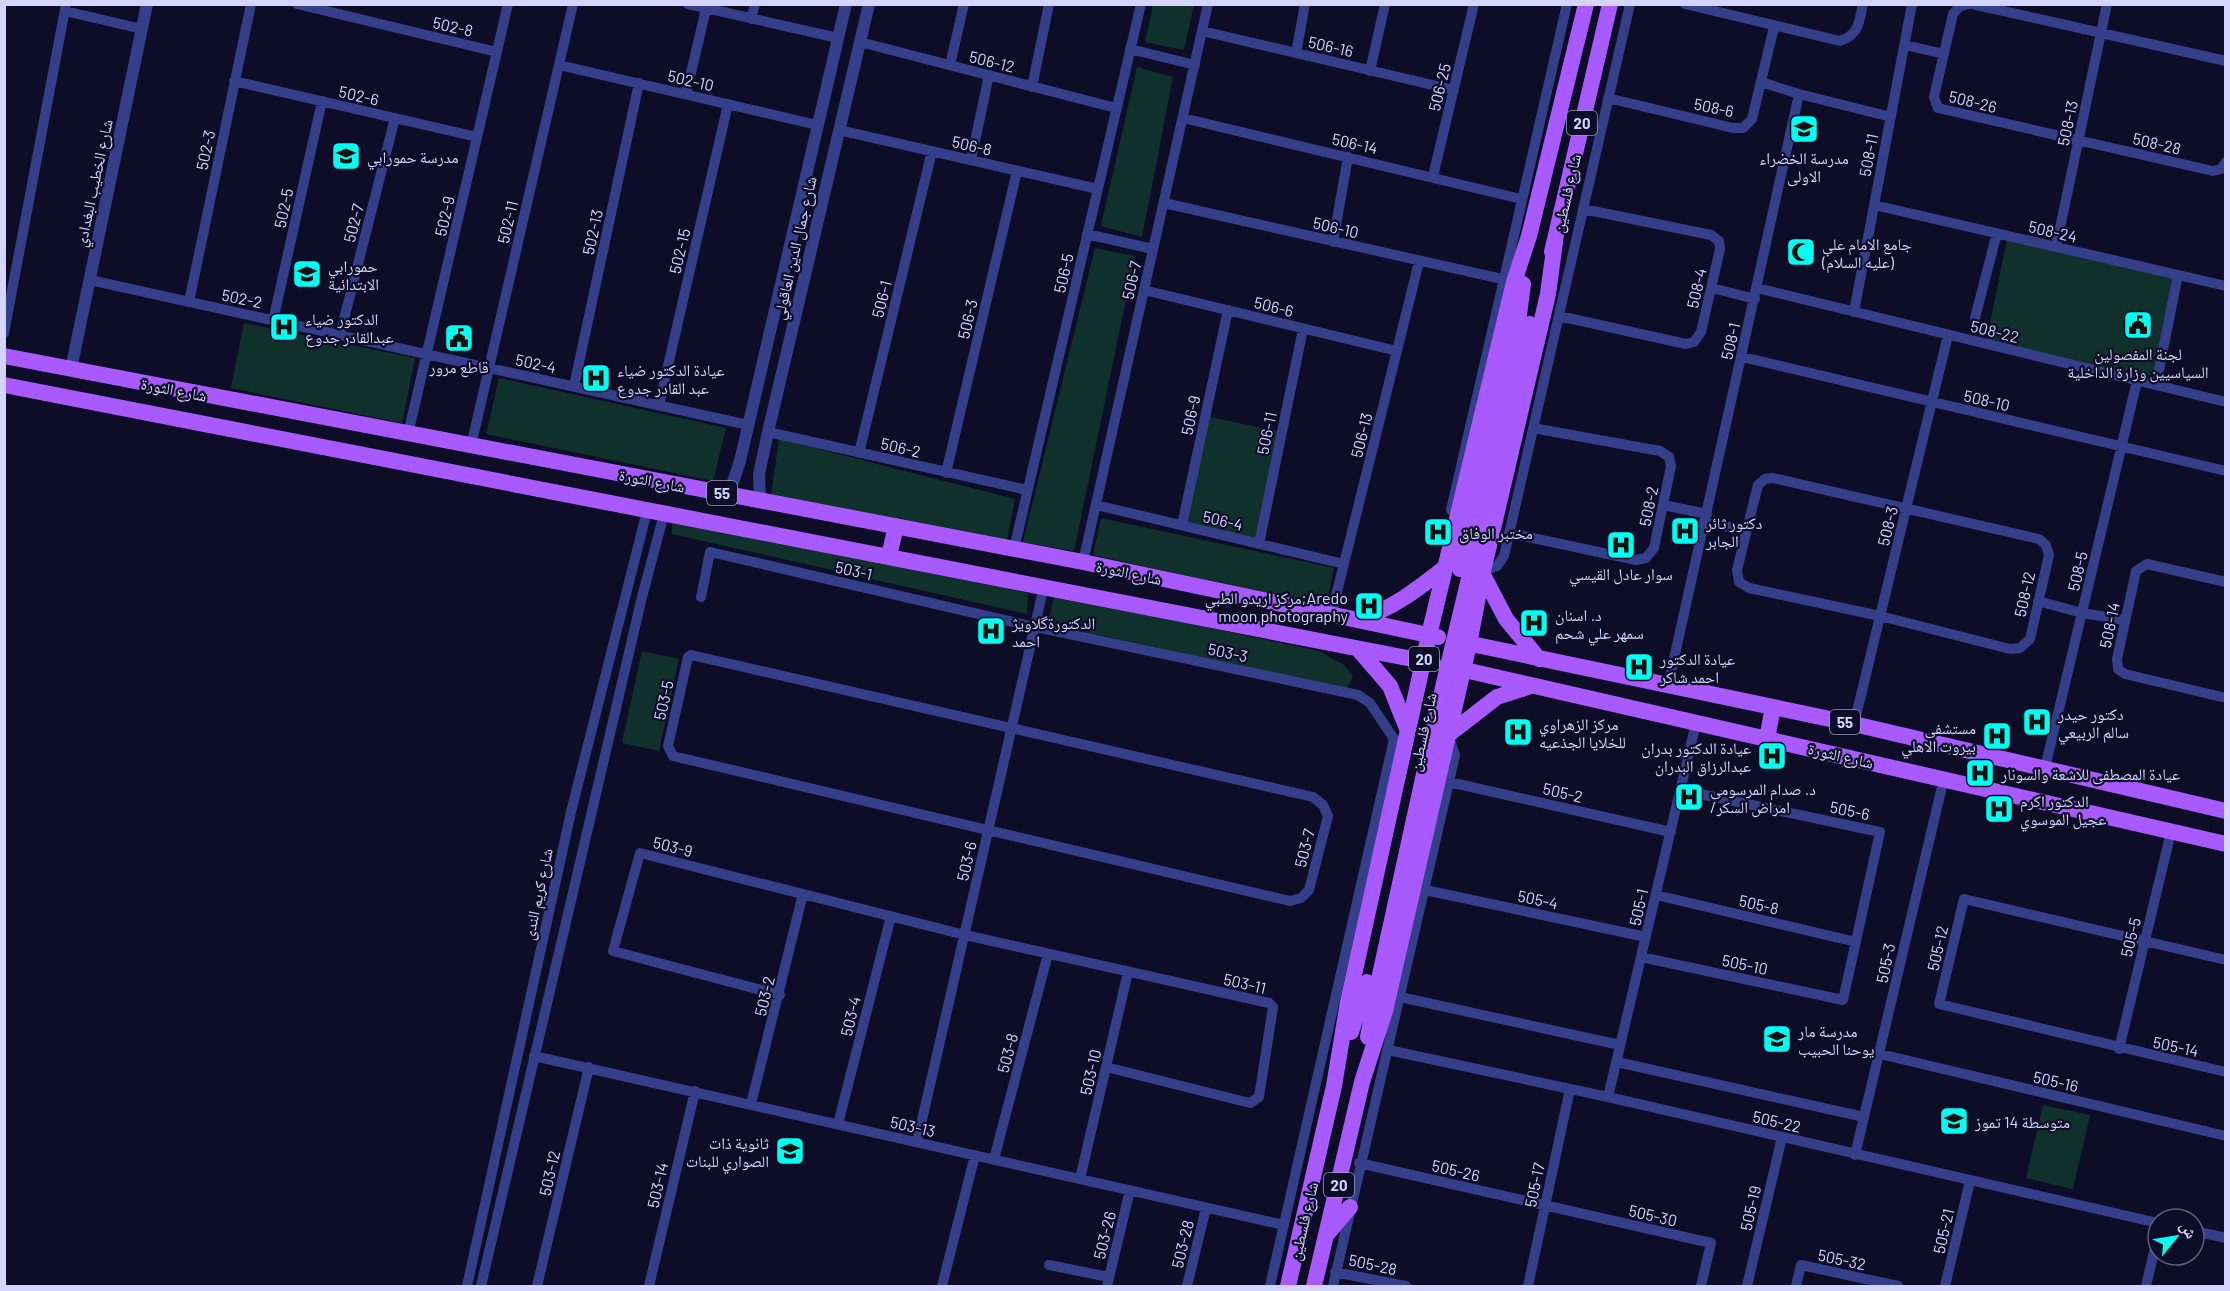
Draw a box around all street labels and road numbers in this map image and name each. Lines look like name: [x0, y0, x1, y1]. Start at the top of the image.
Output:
street label: 502-8: [431, 12, 475, 40]
street label: 506-16: [1307, 32, 1355, 60]
street label: 506-12: [967, 46, 1017, 76]
street label: 506-25: [1424, 61, 1454, 113]
street label: 502-10: [666, 65, 716, 95]
street label: 502-6: [337, 81, 381, 109]
street label: 508-26: [1947, 86, 1999, 116]
street label: 508-6: [1692, 94, 1736, 120]
street label: 508-13: [2053, 99, 2081, 147]
road number: 20: [1567, 111, 1597, 135]
street label: شارع الخطيب البغدادي: [70, 117, 120, 249]
street label: 502-3: [192, 128, 218, 172]
street label: 508-28: [2131, 128, 2183, 158]
street label: 506-14: [1330, 129, 1380, 157]
street label: 506-8: [950, 131, 994, 159]
street label: 508-11: [1855, 132, 1881, 178]
street label: شارع فلسطين: [1548, 152, 1586, 235]
street label: شارع جمال الدين العاقولي: [768, 175, 824, 322]
street label: 502-5: [270, 186, 296, 230]
street label: 502-9: [430, 194, 458, 238]
street label: 502-11: [493, 199, 521, 245]
street label: 502-7: [339, 201, 367, 244]
street label: 502-13: [578, 208, 606, 256]
street label: 506-10: [1311, 213, 1361, 241]
street label: 508-24: [2027, 216, 2079, 246]
street label: 502-15: [665, 226, 693, 276]
street label: 506-5: [1049, 251, 1077, 295]
street label: 506-7: [1117, 259, 1145, 301]
street label: 508-4: [1682, 266, 1710, 310]
street label: 506-1: [867, 279, 895, 319]
street label: 502-2: [220, 284, 264, 312]
street label: 506-6: [1252, 292, 1296, 320]
street label: 506-3: [953, 297, 981, 341]
street label: 508-22: [1969, 316, 2021, 346]
street label: 508-1: [1717, 321, 1743, 361]
street label: 502-4: [514, 349, 558, 377]
street label: شارع الثورة: [139, 373, 209, 407]
street label: 508-10: [1962, 386, 2012, 414]
street label: 506-9: [1177, 393, 1203, 437]
street label: 506-11: [1252, 410, 1280, 456]
street label: 506-13: [1346, 411, 1376, 459]
street label: 506-2: [879, 433, 923, 461]
street label: شارع الثورة: [617, 464, 687, 498]
road number: 55: [707, 481, 737, 505]
street label: 508-2: [1634, 484, 1662, 528]
street label: 508-3: [1873, 504, 1901, 548]
street label: 506-4: [1201, 506, 1245, 534]
street label: 508-5: [2063, 549, 2091, 593]
street label: شارع الثورة: [1094, 556, 1164, 590]
street label: 503-1: [834, 557, 874, 583]
street label: 508-12: [2010, 569, 2038, 619]
street label: 508-14: [2095, 600, 2123, 650]
street label: 503-3: [1206, 639, 1250, 665]
road number: 20: [1409, 647, 1439, 671]
street label: 503-5: [649, 678, 677, 722]
street label: شارع فلسطين: [1404, 691, 1442, 774]
road number: 55: [1830, 710, 1860, 734]
street label: شارع الثورة: [1806, 738, 1876, 774]
street label: 505-2: [1541, 778, 1585, 806]
street label: 505-6: [1828, 797, 1872, 823]
street label: 503-7: [1290, 826, 1318, 869]
street label: 503-9: [651, 832, 695, 860]
street label: 503-6: [952, 839, 980, 883]
street label: شارع كريم الندى: [518, 846, 558, 942]
street label: 505-4: [1516, 885, 1560, 913]
street label: 505-1: [1625, 887, 1651, 927]
street label: 505-8: [1737, 890, 1781, 918]
street label: 505-5: [2116, 915, 2144, 959]
street label: 505-12: [1923, 923, 1951, 973]
street label: 505-3: [1872, 941, 1898, 985]
street label: 505-10: [1720, 950, 1770, 978]
street label: 503-11: [1222, 969, 1268, 997]
street label: 503-2: [750, 974, 778, 1018]
street label: 503-4: [836, 994, 864, 1038]
street label: 503-8: [993, 1031, 1021, 1075]
street label: 505-14: [2151, 1032, 2201, 1060]
street label: 503-10: [1076, 1047, 1104, 1097]
street label: 505-16: [2032, 1067, 2080, 1095]
street label: 505-22: [1751, 1106, 1803, 1136]
street label: 503-13: [889, 1112, 937, 1140]
street label: 503-12: [535, 1148, 563, 1198]
street label: 505-26: [1430, 1155, 1482, 1185]
street label: 503-14: [643, 1160, 671, 1210]
street label: 505-17: [1520, 1161, 1548, 1209]
road number: 20: [1324, 1173, 1354, 1197]
street label: شارع فلسطين: [1285, 1180, 1323, 1263]
street label: 505-19: [1736, 1184, 1764, 1232]
street label: 505-30: [1627, 1200, 1679, 1230]
street label: 505-21: [1929, 1207, 1957, 1255]
street label: 503-26: [1089, 1209, 1119, 1261]
street label: 503-28: [1167, 1218, 1197, 1270]
street label: 505-32: [1816, 1245, 1868, 1273]
street label: 505-28: [1347, 1250, 1399, 1278]

